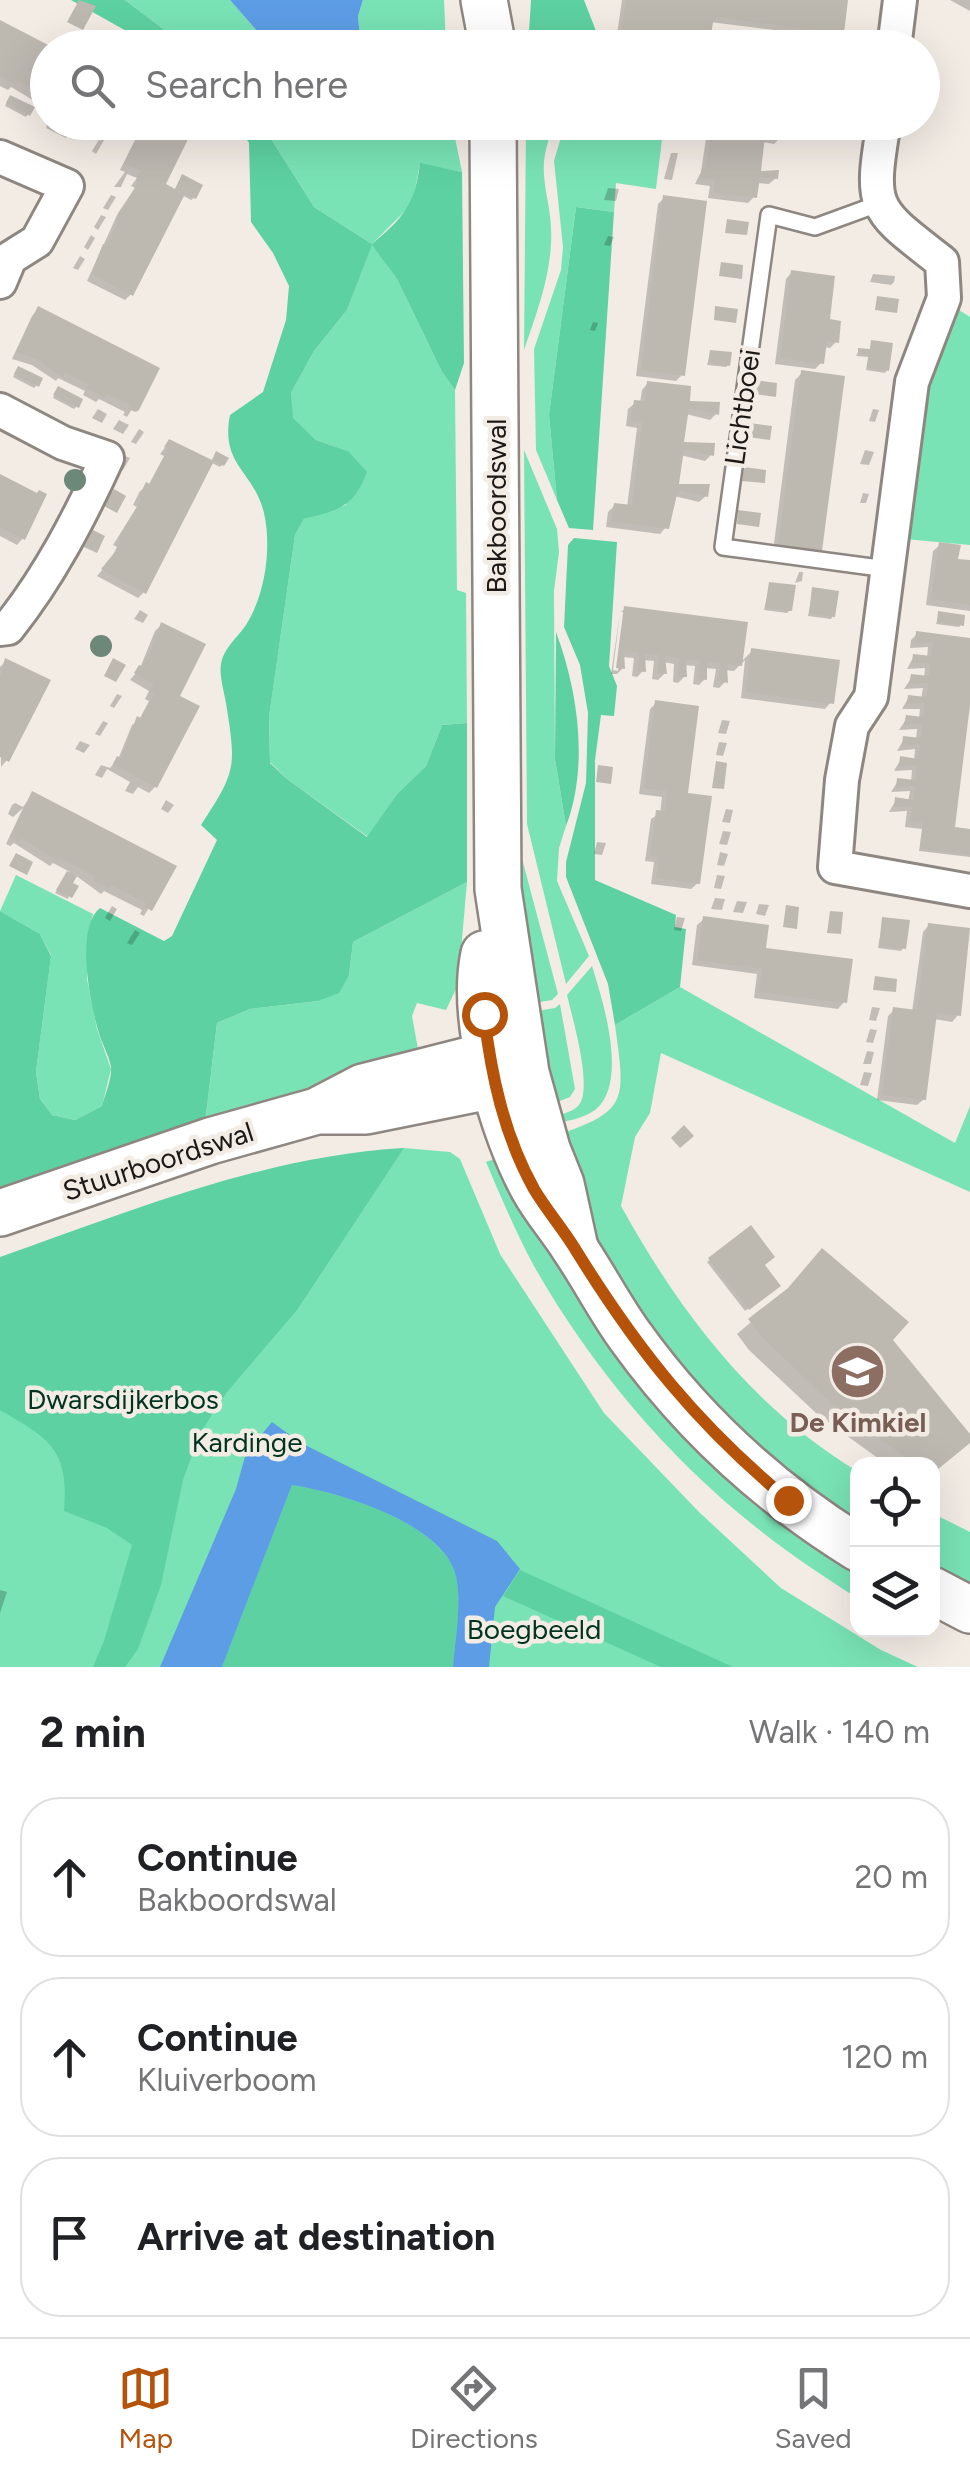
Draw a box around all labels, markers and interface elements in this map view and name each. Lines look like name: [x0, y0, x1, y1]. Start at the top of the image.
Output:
search box: [30, 30, 940, 140]
icon: search: [65, 58, 120, 113]
text: Search here: [145, 62, 348, 108]
street label: Lichtboei: [717, 347, 767, 467]
street label: Bakboordswal: [479, 419, 513, 593]
route start: [462, 992, 508, 1038]
street label: Stuurboordswal: [58, 1114, 258, 1208]
school or university icon: De Kimkiel: [828, 1341, 888, 1401]
park label: Dwarsdijkerbos: [27, 1382, 219, 1416]
place label: De Kimkiel: [790, 1405, 926, 1439]
park label: Kardinge: [192, 1425, 302, 1459]
map controls: [850, 1457, 940, 1637]
button: locate: [850, 1457, 940, 1547]
route end: [766, 1478, 812, 1524]
button: layers: [850, 1547, 940, 1637]
park label: Boegbeeld: [467, 1612, 601, 1646]
text: 2 min: [40, 1707, 146, 1758]
text: Walk · 140 m: [749, 1713, 930, 1751]
text: Continue: [137, 1835, 298, 1881]
icon: ahead: [42, 1850, 97, 1905]
text: 20 m: [854, 1858, 928, 1896]
text: Bakboordswal: [137, 1881, 337, 1919]
text: Continue: [137, 2015, 298, 2061]
icon: ahead: [42, 2030, 97, 2085]
text: 120 m: [841, 2038, 928, 2076]
text: Kluiverboom: [137, 2061, 317, 2099]
icon: arrive: [42, 2210, 97, 2265]
text: Arrive at destination: [137, 2214, 495, 2260]
tab: Map: [118, 2361, 173, 2455]
tab: Directions: [410, 2361, 538, 2455]
tab: Saved: [774, 2361, 852, 2455]

